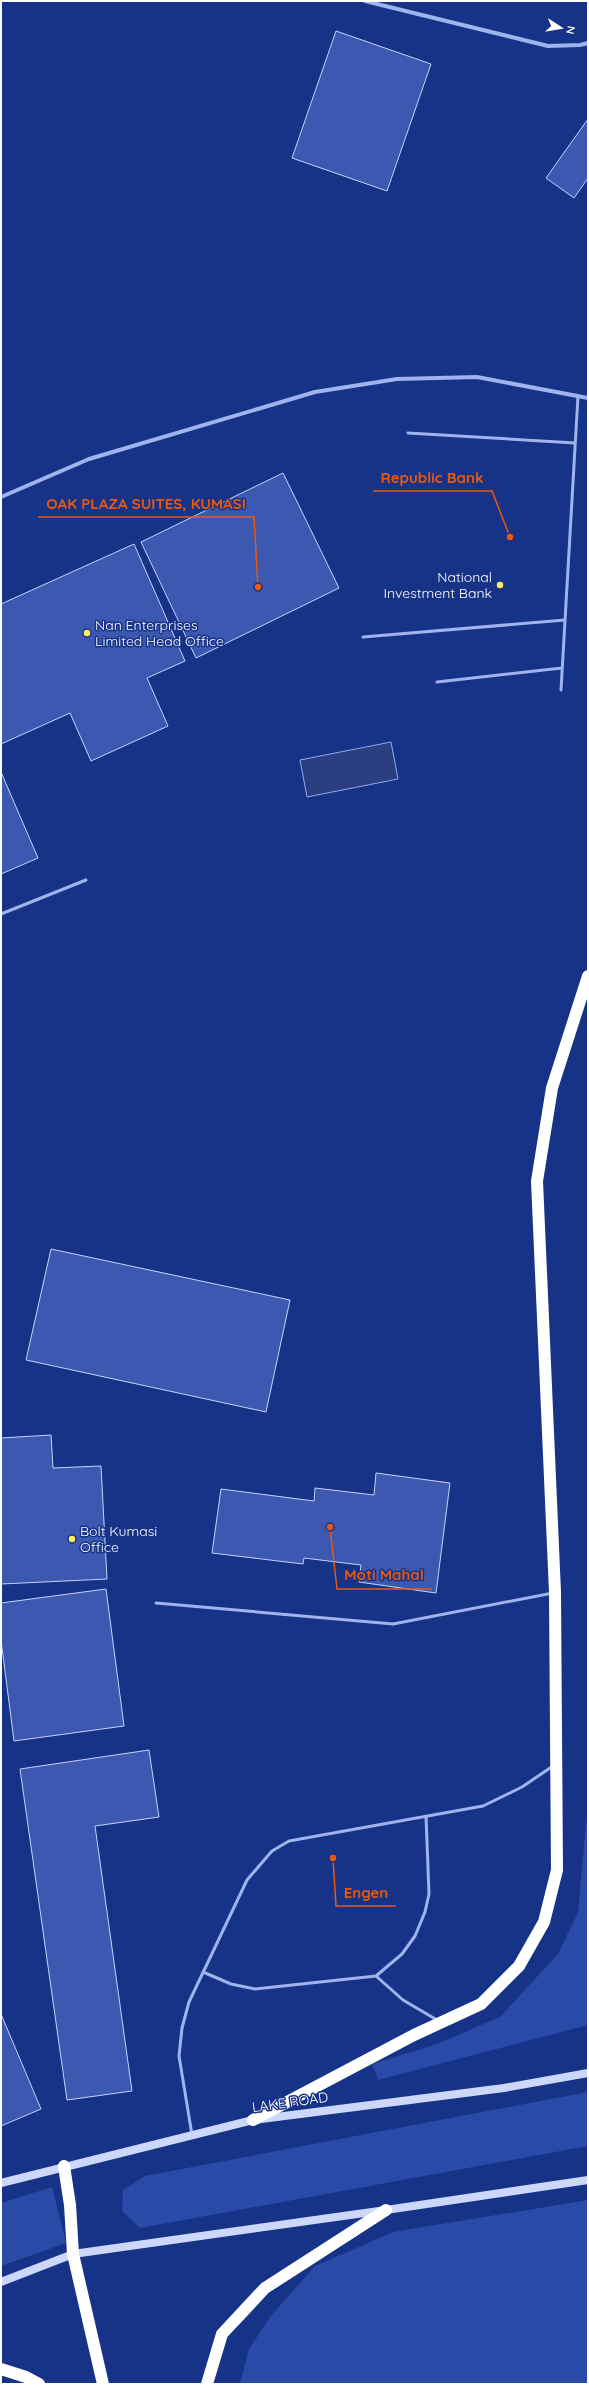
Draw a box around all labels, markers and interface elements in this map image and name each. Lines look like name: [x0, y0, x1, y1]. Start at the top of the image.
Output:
north arrow: [541, 8, 581, 48]
text: N: [563, 25, 578, 35]
callout: Republic Bank: [373, 464, 492, 491]
text: Republic Bank: [380, 468, 484, 487]
callout: OAK PLAZA SUITES, KUMASI: [38, 490, 254, 517]
text: OAK PLAZA SUITES, KUMASI: [46, 494, 246, 513]
place label: National Investment Bank: [383, 568, 492, 602]
marker: National Investment Bank: [495, 580, 505, 590]
place label: Nan Enterprises Limited Head Office: [95, 616, 224, 650]
marker: Nan Enterprises Limited Head Office: [82, 628, 92, 638]
place label: Bolt Kumasi Office: [80, 1522, 157, 1556]
marker: Bolt Kumasi Office: [67, 1534, 77, 1544]
callout: Moti Mahal: [337, 1562, 432, 1589]
text: Moti Mahal: [344, 1565, 424, 1584]
callout: Engen: [336, 1879, 396, 1906]
text: Engen: [344, 1883, 388, 1902]
street label: LAKE ROAD: [251, 2088, 329, 2116]

